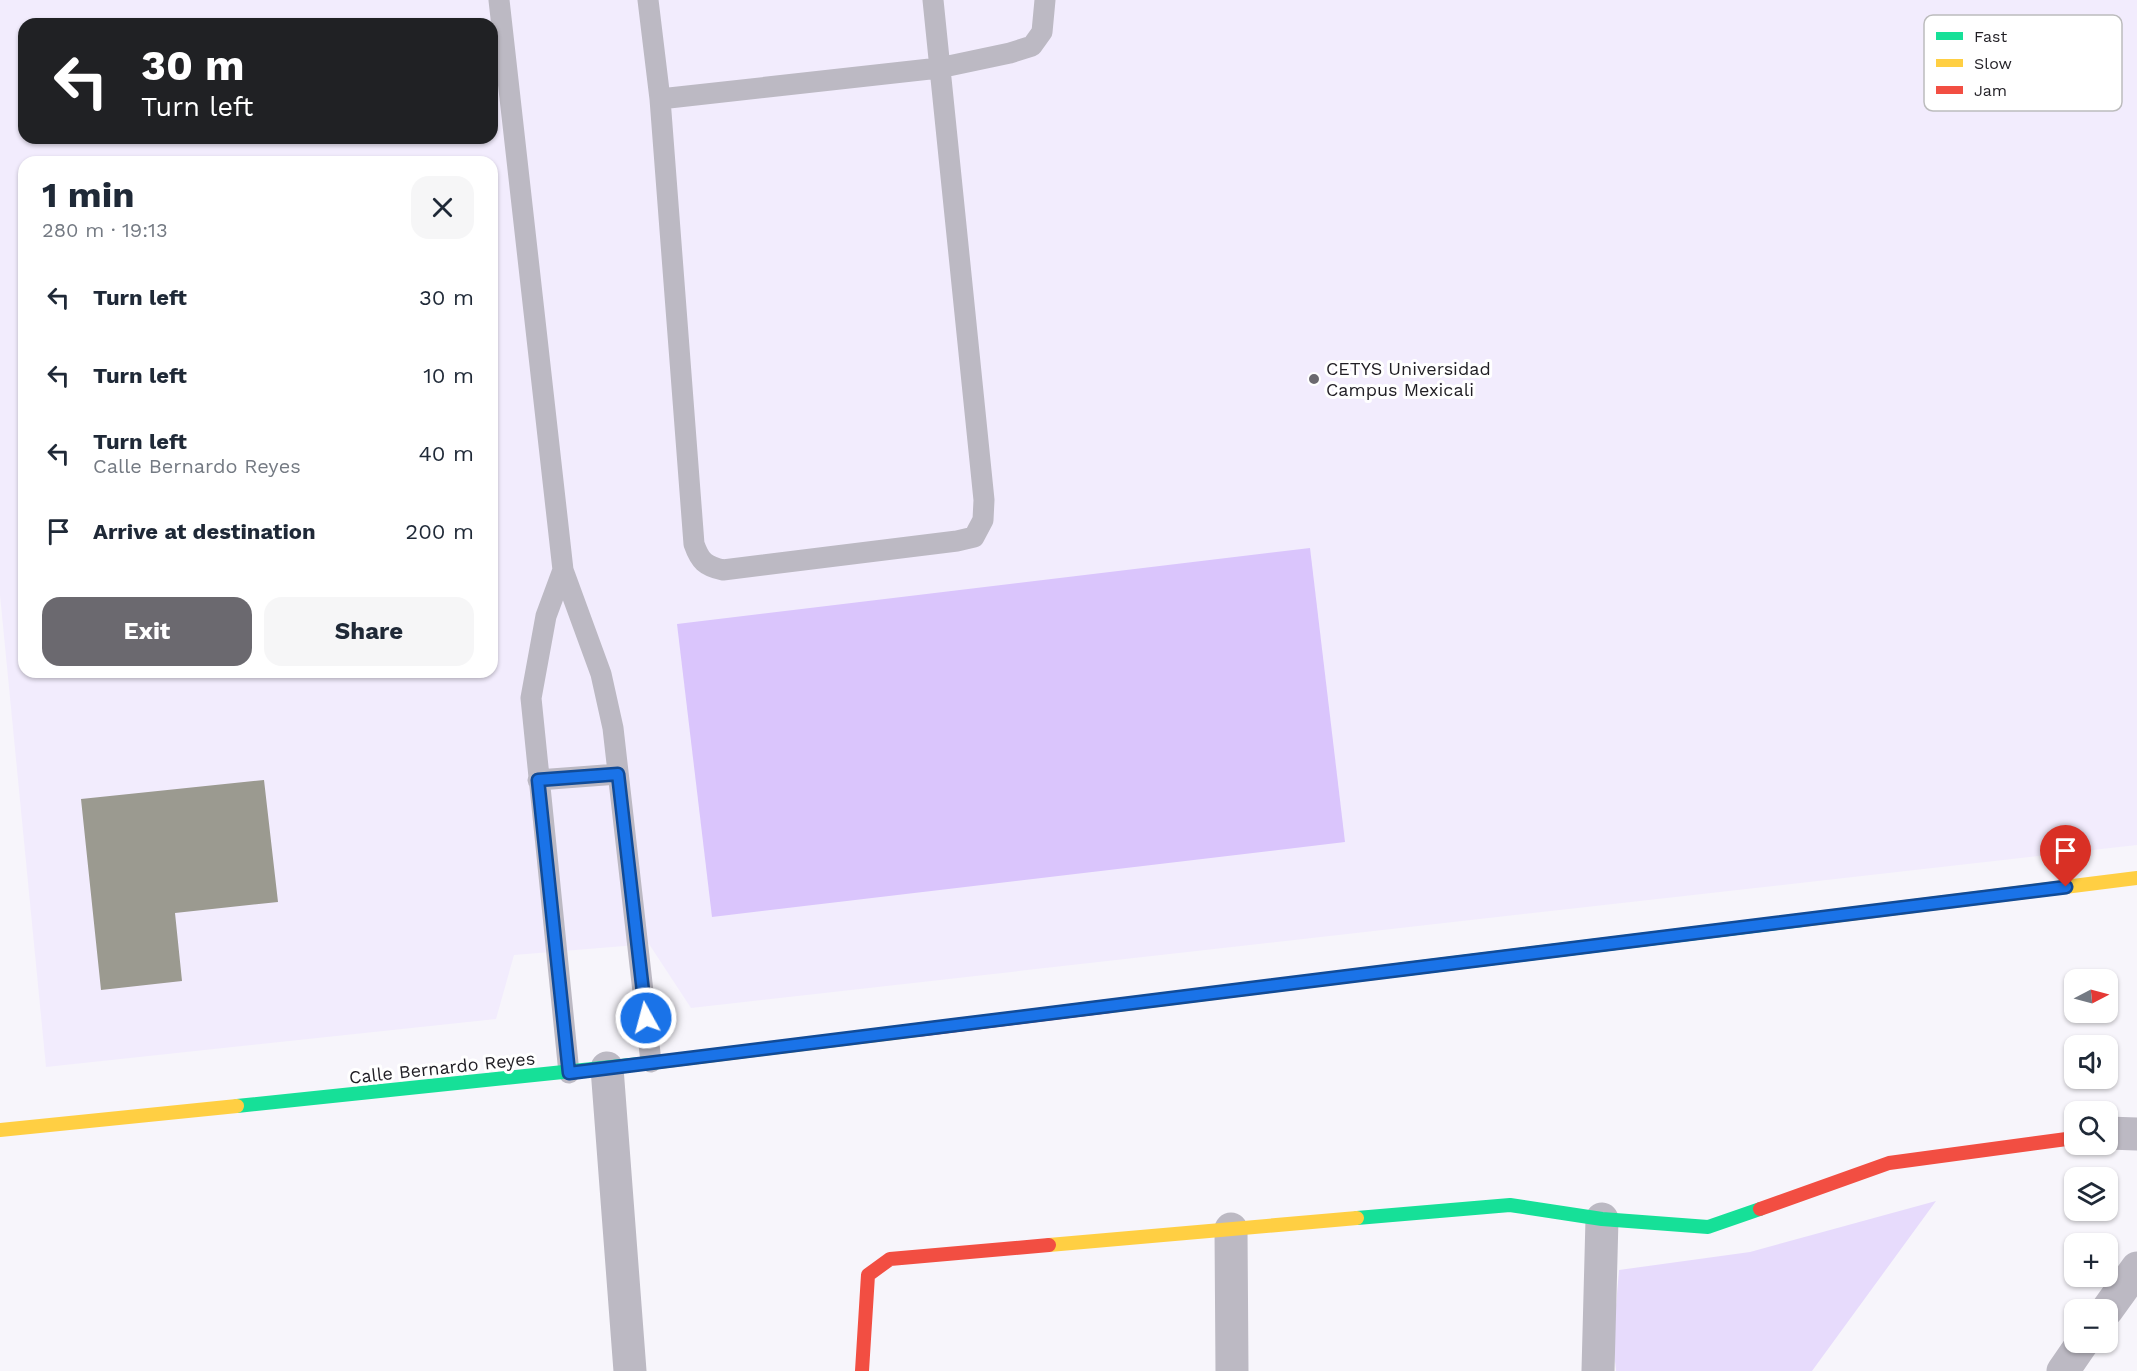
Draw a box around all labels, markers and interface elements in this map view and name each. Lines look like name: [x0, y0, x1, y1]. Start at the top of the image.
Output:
legend: [1924, 15, 2122, 111]
text: Fast: [1974, 27, 2007, 46]
text: 30 m: [141, 41, 245, 90]
icon: left: [42, 42, 120, 120]
text: Slow: [1974, 54, 2012, 73]
text: Jam: [1974, 81, 2007, 100]
text: Turn left: [141, 91, 253, 123]
text: 1 min: [42, 174, 134, 216]
button: close: [411, 176, 474, 239]
text: 280 m · 19:13: [42, 218, 168, 242]
icon: left: [42, 281, 75, 314]
text: Turn left: [93, 285, 187, 310]
text: 30 m: [419, 285, 474, 310]
place label: CETYS Universidad Campus Mexicali: [1326, 358, 1491, 400]
icon: left: [42, 359, 75, 392]
text: Turn left: [93, 363, 187, 388]
text: 10 m: [423, 363, 474, 388]
marker: CETYS Universidad Campus Mexicali: [1307, 372, 1321, 386]
text: Turn left: [93, 429, 187, 454]
icon: left: [42, 437, 75, 470]
text: 40 m: [418, 441, 474, 466]
text: Calle Bernardo Reyes: [93, 454, 301, 478]
icon: arrive: [42, 515, 75, 548]
text: Arrive at destination: [93, 519, 316, 544]
text: 200 m: [405, 519, 474, 544]
button: Exit: [42, 597, 252, 666]
button: Share: [264, 597, 474, 666]
pin: [2040, 825, 2091, 887]
icon: arrive: [2049, 834, 2082, 867]
north arrow: [2064, 969, 2118, 1023]
map controls: [2064, 969, 2118, 1353]
position arrow: [614, 986, 678, 1050]
button: sound: [2064, 1035, 2118, 1089]
street label: Calle Bernardo Reyes: [348, 1047, 536, 1088]
button: search: [2064, 1101, 2118, 1155]
button: layers: [2064, 1167, 2118, 1221]
button: +: [2064, 1233, 2118, 1287]
button: −: [2064, 1299, 2118, 1353]

